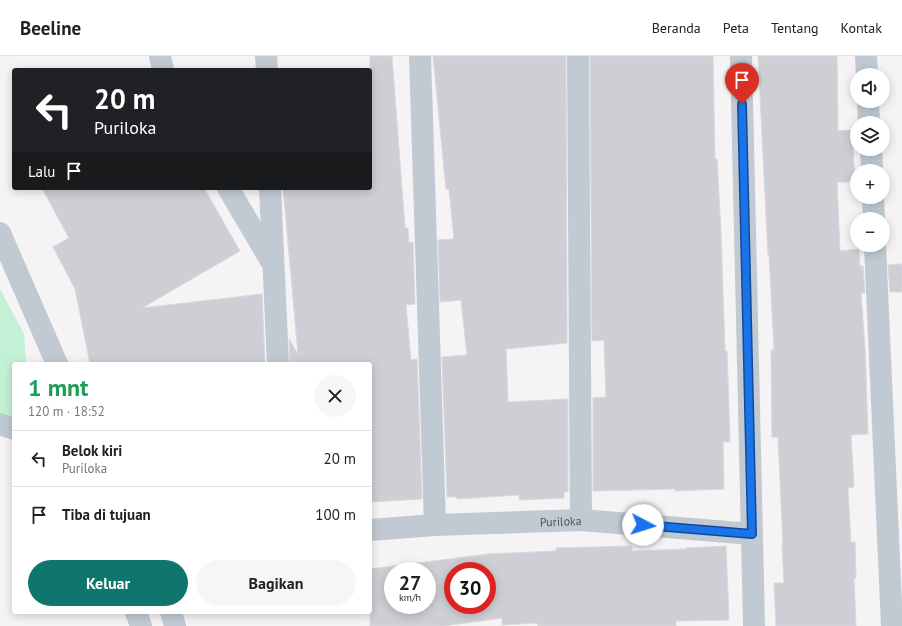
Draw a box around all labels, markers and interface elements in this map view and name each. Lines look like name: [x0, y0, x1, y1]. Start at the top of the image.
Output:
text: Beeline: [20, 16, 81, 40]
text: Beranda: [652, 19, 701, 37]
text: Peta: [723, 19, 749, 37]
text: Tentang: [771, 19, 819, 37]
text: Kontak: [841, 19, 882, 37]
pin: [725, 63, 759, 104]
map controls: [850, 68, 890, 252]
button: sound: [850, 68, 890, 108]
icon: arrive: [731, 69, 753, 91]
text: 20 m: [94, 80, 155, 117]
icon: left: [28, 84, 80, 136]
text: Puriloka: [94, 116, 157, 139]
button: layers: [850, 116, 890, 156]
icon: arrive: [63, 160, 85, 182]
text: Lalu: [28, 162, 55, 181]
button: +: [850, 164, 890, 204]
button: −: [850, 212, 890, 252]
text: 1 mnt: [28, 372, 88, 403]
button: close: [314, 375, 356, 417]
text: 120 m · 18:52: [28, 403, 105, 420]
text: Belok kiri: [62, 441, 122, 460]
icon: left: [28, 448, 50, 470]
text: 20 m: [323, 449, 356, 468]
text: Puriloka: [62, 460, 107, 477]
icon: arrive: [28, 504, 50, 526]
position arrow: [622, 504, 664, 546]
text: Tiba di tujuan: [62, 505, 151, 524]
text: 100 m: [315, 505, 356, 524]
street label: Puriloka: [540, 512, 582, 529]
button: Keluar: [28, 560, 188, 606]
button: Bagikan: [196, 560, 356, 606]
speed limit sign: 30: [444, 562, 496, 614]
text: 27: [399, 570, 421, 596]
text: km/h: [399, 591, 421, 604]

